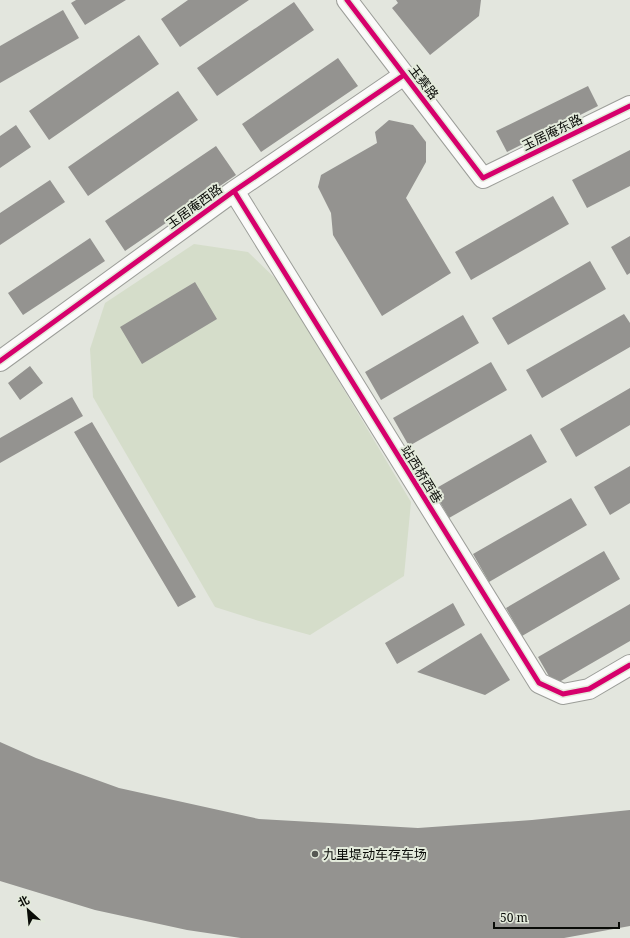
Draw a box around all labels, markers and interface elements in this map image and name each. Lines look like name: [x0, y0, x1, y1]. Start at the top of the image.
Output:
street label: 玉赛路: [405, 61, 443, 103]
street label: 玉居庵东路: [519, 110, 585, 154]
street label: 玉居庵西路: [162, 180, 226, 232]
street label: 站西桥西巷: [397, 442, 447, 506]
place label: 九里堤动车存车场: [323, 845, 427, 863]
marker: 九里堤动车存车场: [310, 849, 320, 859]
north arrow: [8, 890, 48, 930]
text: 北: [15, 891, 32, 910]
scale bar: [494, 904, 619, 930]
text: 50 m: [500, 909, 528, 926]

